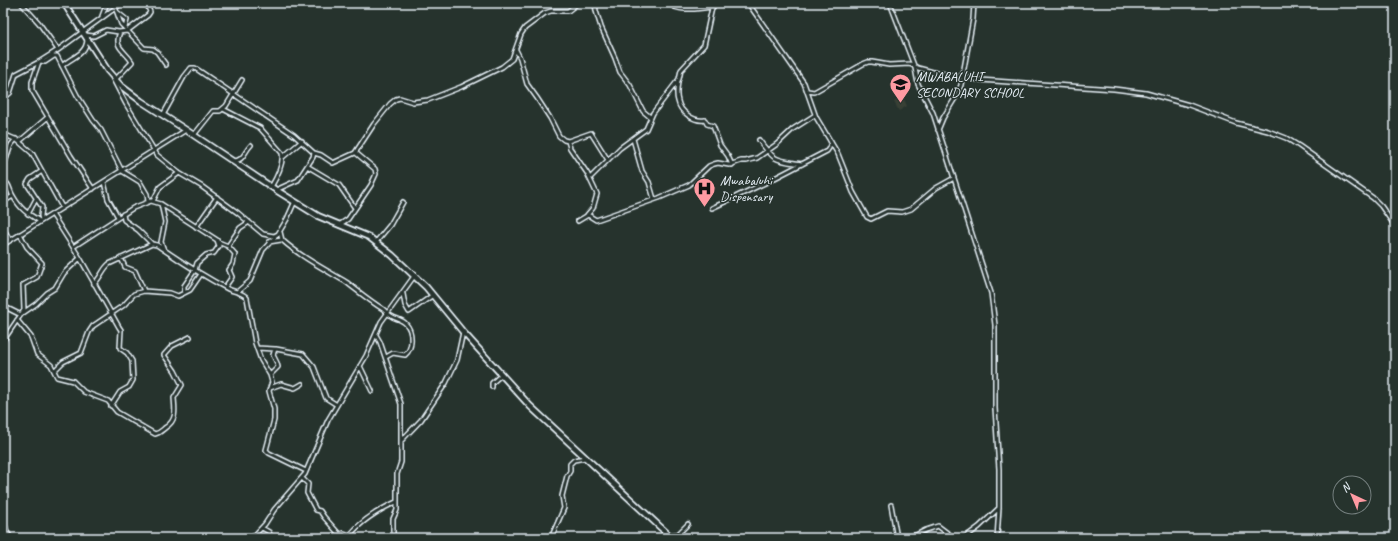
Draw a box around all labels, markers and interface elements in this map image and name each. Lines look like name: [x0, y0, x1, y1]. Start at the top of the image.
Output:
place label: MWABALUHI SECONDARY SCHOOL: [916, 68, 1025, 101]
school or university icon: MWABALUHI SECONDARY SCHOOL: [888, 71, 914, 104]
place label: Mwabaluhi Dispensary: [720, 172, 774, 205]
hospital icon: Mwabaluhi Dispensary: [692, 175, 718, 208]
north arrow: [1332, 475, 1372, 515]
text: N: [1338, 479, 1354, 495]

